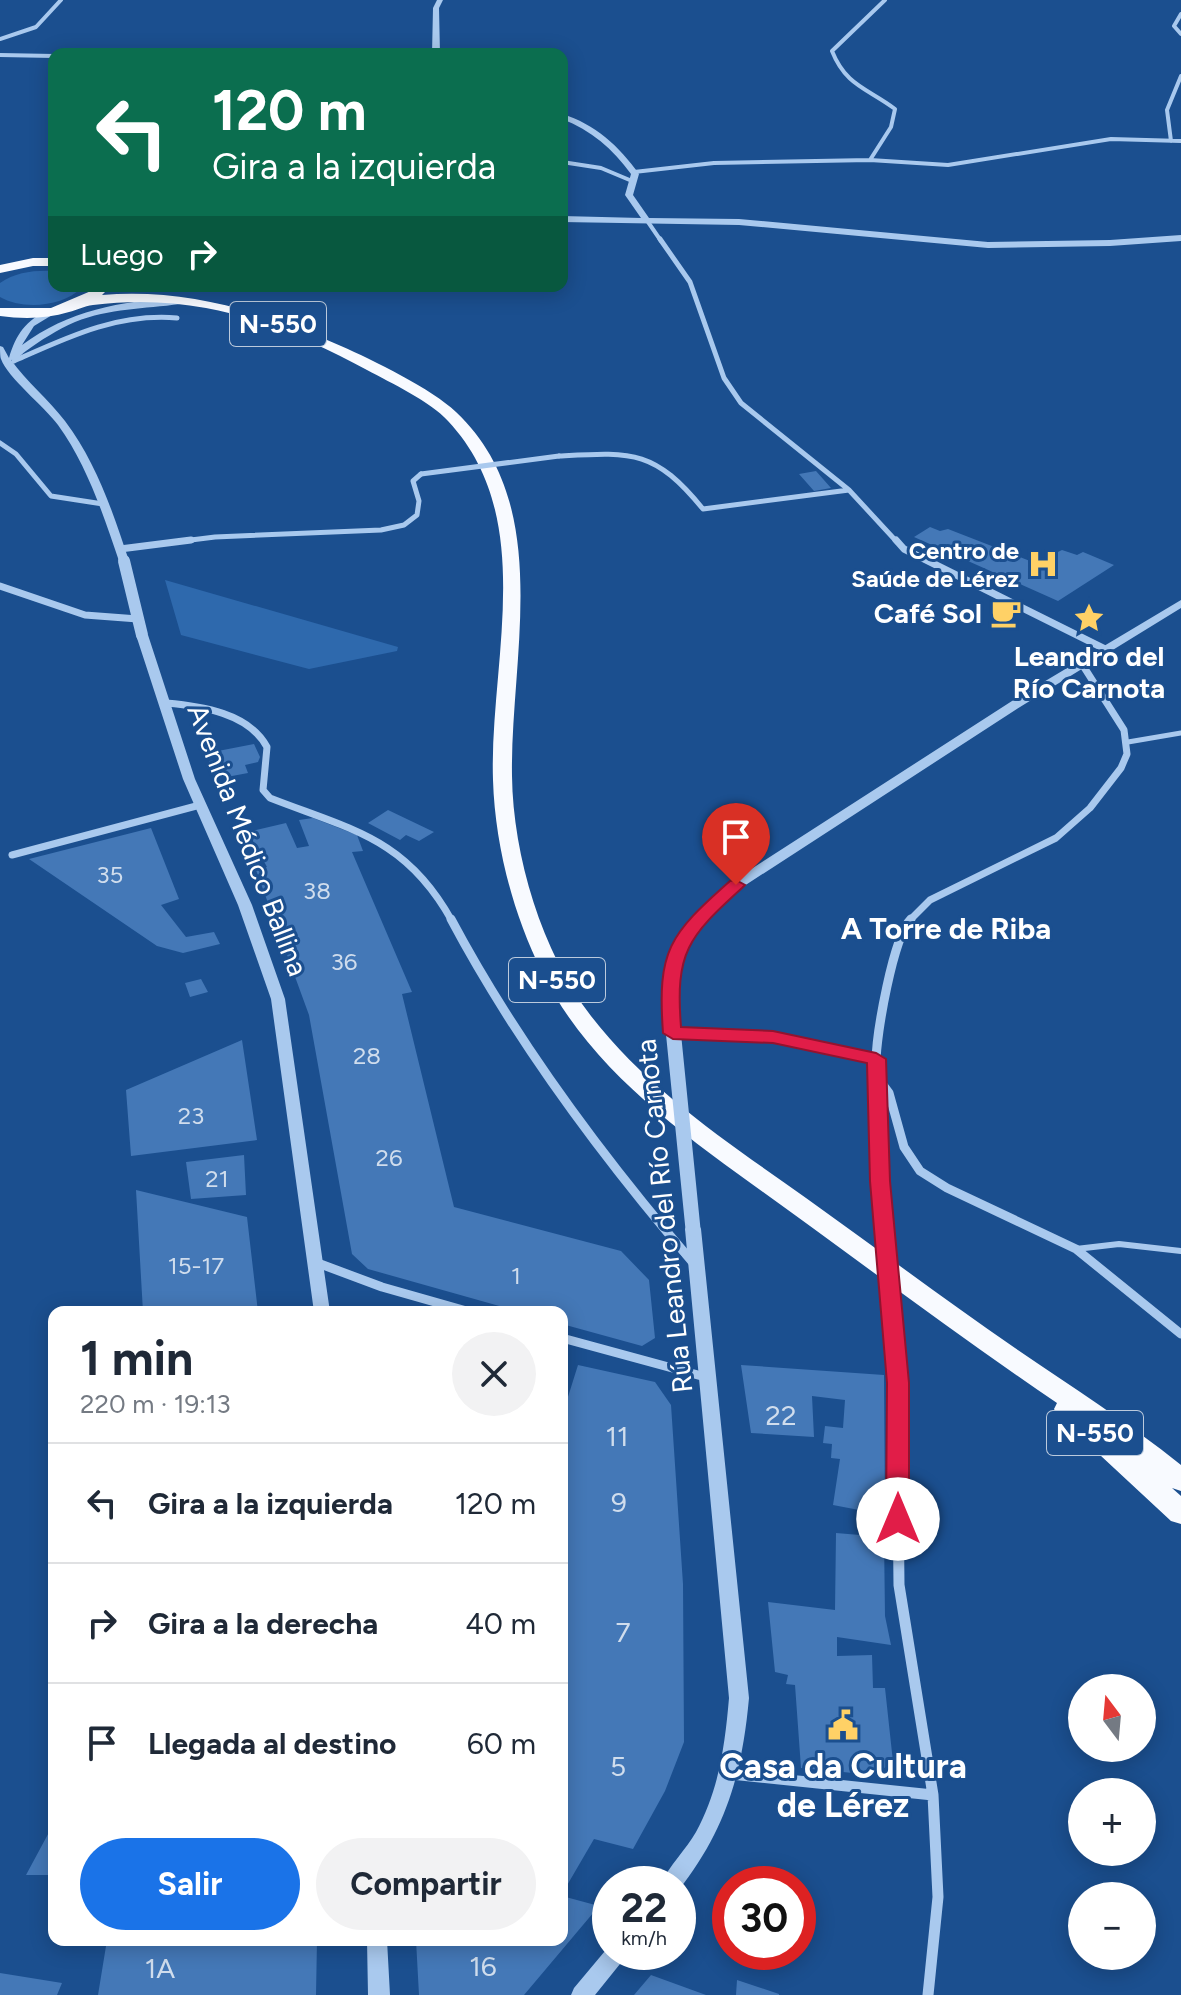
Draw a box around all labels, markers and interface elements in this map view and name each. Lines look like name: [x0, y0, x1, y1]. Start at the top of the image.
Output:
text: 120 m: [212, 77, 367, 144]
icon: left: [80, 80, 184, 184]
text: Gira a la izquierda: [212, 145, 496, 188]
icon: right: [180, 232, 224, 276]
text: Luego: [80, 236, 164, 273]
road number: N-550: [230, 302, 326, 346]
place label: Centro de Saúde de Lérez: [851, 536, 1019, 593]
hospital icon: Centro de Saúde de Lérez: [1026, 547, 1060, 581]
place label: Café Sol: [874, 596, 982, 630]
cafe icon: Café Sol: [989, 596, 1023, 630]
place icon: Leandro del Río Carnota: [1072, 601, 1106, 635]
place label: Leandro del Río Carnota: [1013, 639, 1165, 705]
street label: Avenida Médico Ballina: [180, 699, 316, 981]
pin: [702, 803, 770, 885]
icon: arrive: [714, 815, 758, 859]
house number: 35: [97, 860, 123, 889]
house number: 38: [303, 876, 331, 905]
district label: A Torre de Riba: [841, 910, 1051, 947]
house number: 36: [331, 947, 357, 976]
road number: N-550: [509, 958, 605, 1002]
street label: Rúa Leandro del Río Carnota: [629, 1037, 699, 1395]
house number: 28: [353, 1041, 381, 1070]
house number: 23: [178, 1101, 204, 1130]
house number: 26: [376, 1143, 403, 1172]
house number: 21: [205, 1164, 229, 1193]
house number: 15-17: [168, 1251, 224, 1280]
house number: 1: [511, 1261, 521, 1290]
text: 1 min: [80, 1329, 193, 1387]
button: close: [452, 1332, 536, 1416]
text: 220 m · 19:13: [80, 1388, 231, 1420]
house number: 22: [765, 1398, 797, 1432]
road number: N-550: [1047, 1411, 1143, 1455]
house number: 11: [605, 1419, 629, 1453]
position arrow: [856, 1477, 940, 1561]
icon: left: [80, 1481, 124, 1525]
text: Gira a la izquierda: [148, 1485, 393, 1522]
text: 120 m: [455, 1485, 536, 1522]
house number: 9: [611, 1485, 627, 1519]
icon: right: [80, 1601, 124, 1645]
text: Gira a la derecha: [148, 1605, 378, 1642]
text: 40 m: [465, 1605, 536, 1642]
house number: 7: [615, 1615, 631, 1649]
north arrow: [1068, 1674, 1156, 1762]
map controls: [1068, 1674, 1156, 1970]
public building icon: Casa da Cultura de Lérez: [826, 1708, 860, 1742]
icon: arrive: [80, 1721, 124, 1765]
text: Llegada al destino: [148, 1725, 396, 1762]
text: 60 m: [467, 1725, 536, 1762]
place label: Casa da Cultura de Lérez: [719, 1746, 967, 1826]
house number: 5: [610, 1749, 626, 1783]
button: +: [1068, 1778, 1156, 1866]
button: Salir: [80, 1838, 300, 1930]
button: Compartir: [316, 1838, 536, 1930]
speed limit sign: 30: [712, 1866, 816, 1970]
button: −: [1068, 1882, 1156, 1970]
text: 22: [621, 1884, 667, 1932]
text: km/h: [621, 1926, 667, 1950]
house number: 16: [469, 1949, 497, 1983]
house number: 1A: [145, 1951, 175, 1985]

